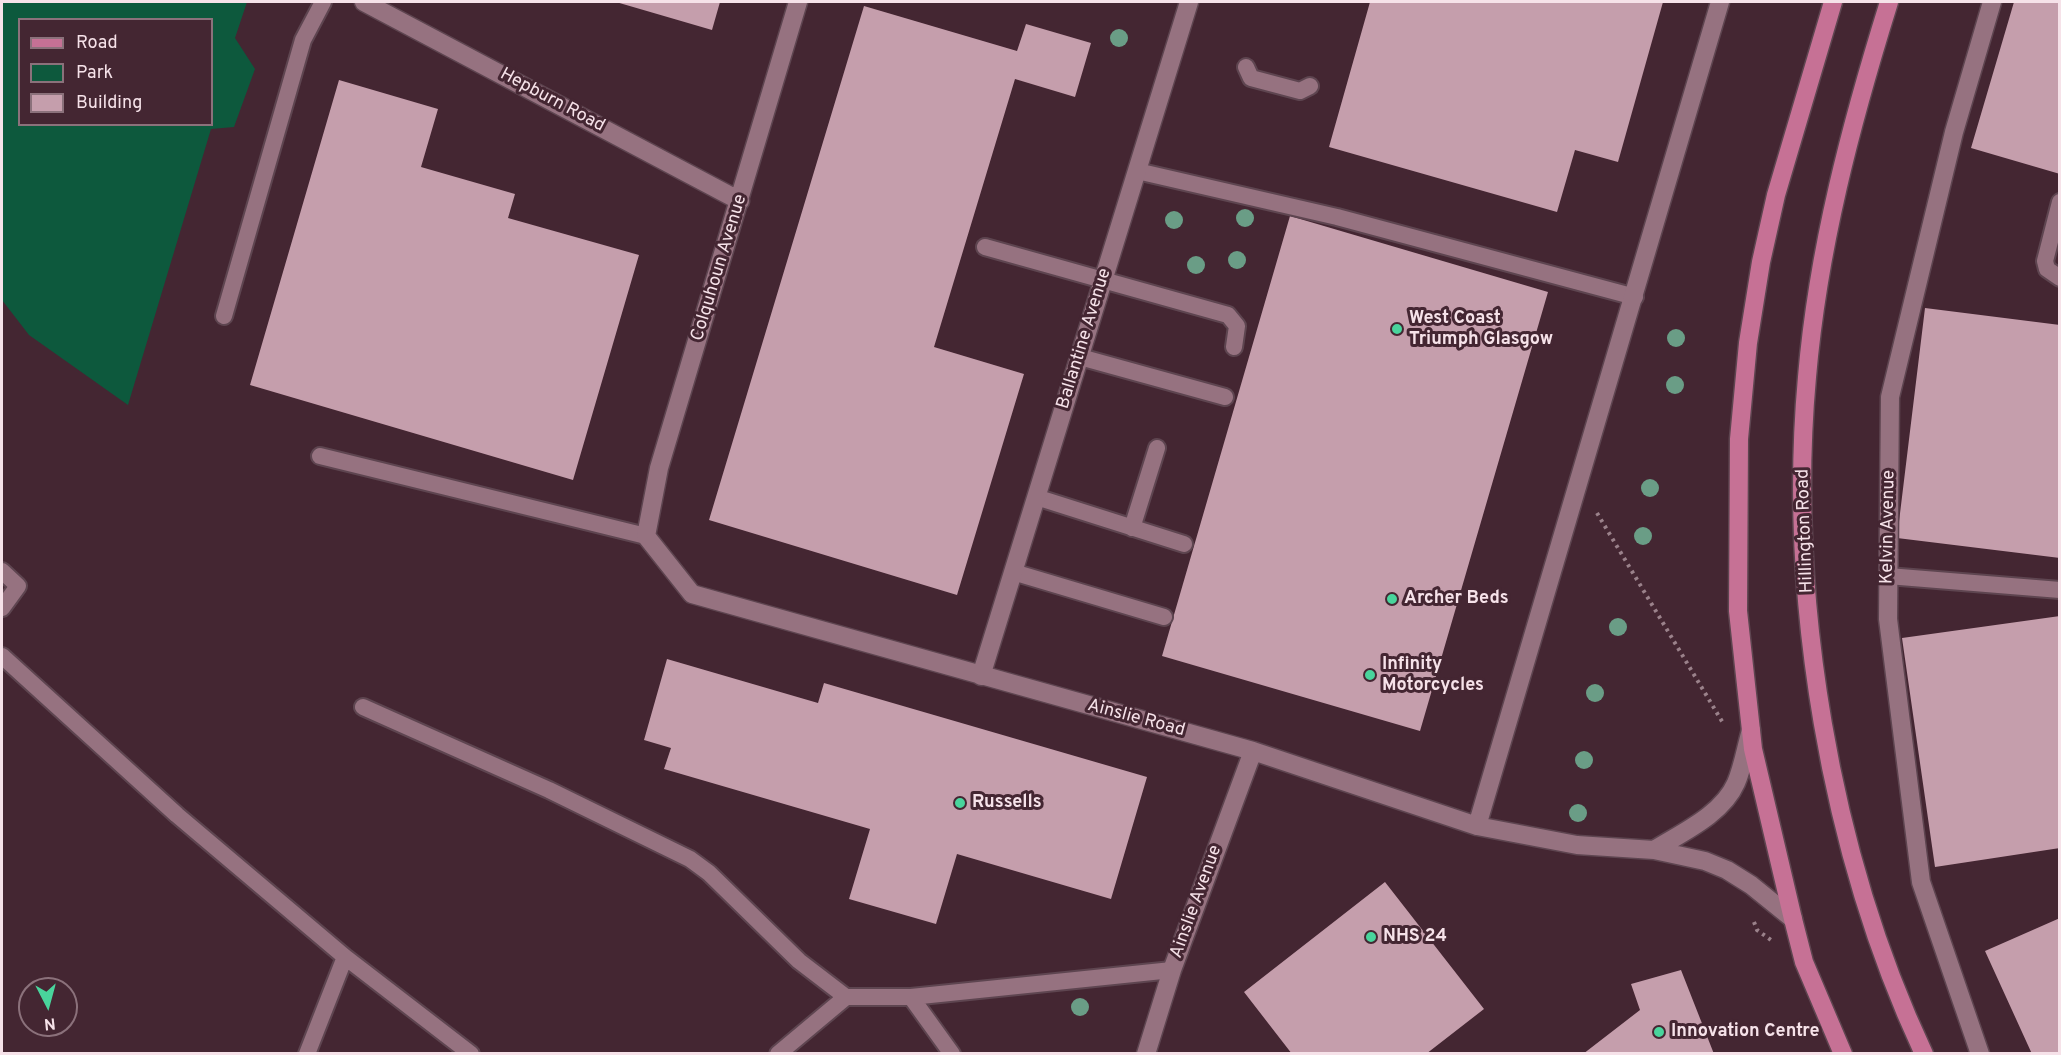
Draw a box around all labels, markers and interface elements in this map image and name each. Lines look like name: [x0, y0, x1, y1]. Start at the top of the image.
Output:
legend: [18, 18, 213, 126]
text: Road: [76, 32, 118, 55]
text: Park: [76, 62, 113, 85]
street label: Hepburn Road: [496, 64, 608, 138]
text: Building: [76, 92, 142, 115]
street label: Colquhoun Avenue: [687, 192, 753, 344]
street label: Ballantine Avenue: [1053, 266, 1117, 412]
place label: West Coast Triumph Glasgow: [1409, 308, 1553, 350]
marker: West Coast Triumph Glasgow: [1390, 322, 1404, 336]
street label: Hillington Road: [1793, 468, 1819, 594]
street label: Kelvin Avenue: [1877, 470, 1901, 584]
place label: Archer Beds: [1404, 588, 1509, 610]
marker: Archer Beds: [1385, 592, 1399, 606]
place label: Infinity Motorcycles: [1382, 654, 1484, 696]
marker: Infinity Motorcycles: [1363, 668, 1377, 682]
street label: Ainslie Road: [1085, 696, 1187, 742]
place label: Russells: [972, 792, 1042, 814]
marker: Russells: [953, 796, 967, 810]
street label: Ainslie Avenue: [1167, 843, 1227, 961]
place label: NHS 24: [1383, 926, 1447, 948]
marker: NHS 24: [1364, 930, 1378, 944]
north arrow: [18, 977, 78, 1037]
text: N: [43, 1012, 56, 1033]
place label: Innovation Centre: [1671, 1021, 1819, 1043]
marker: Innovation Centre: [1652, 1025, 1666, 1039]

